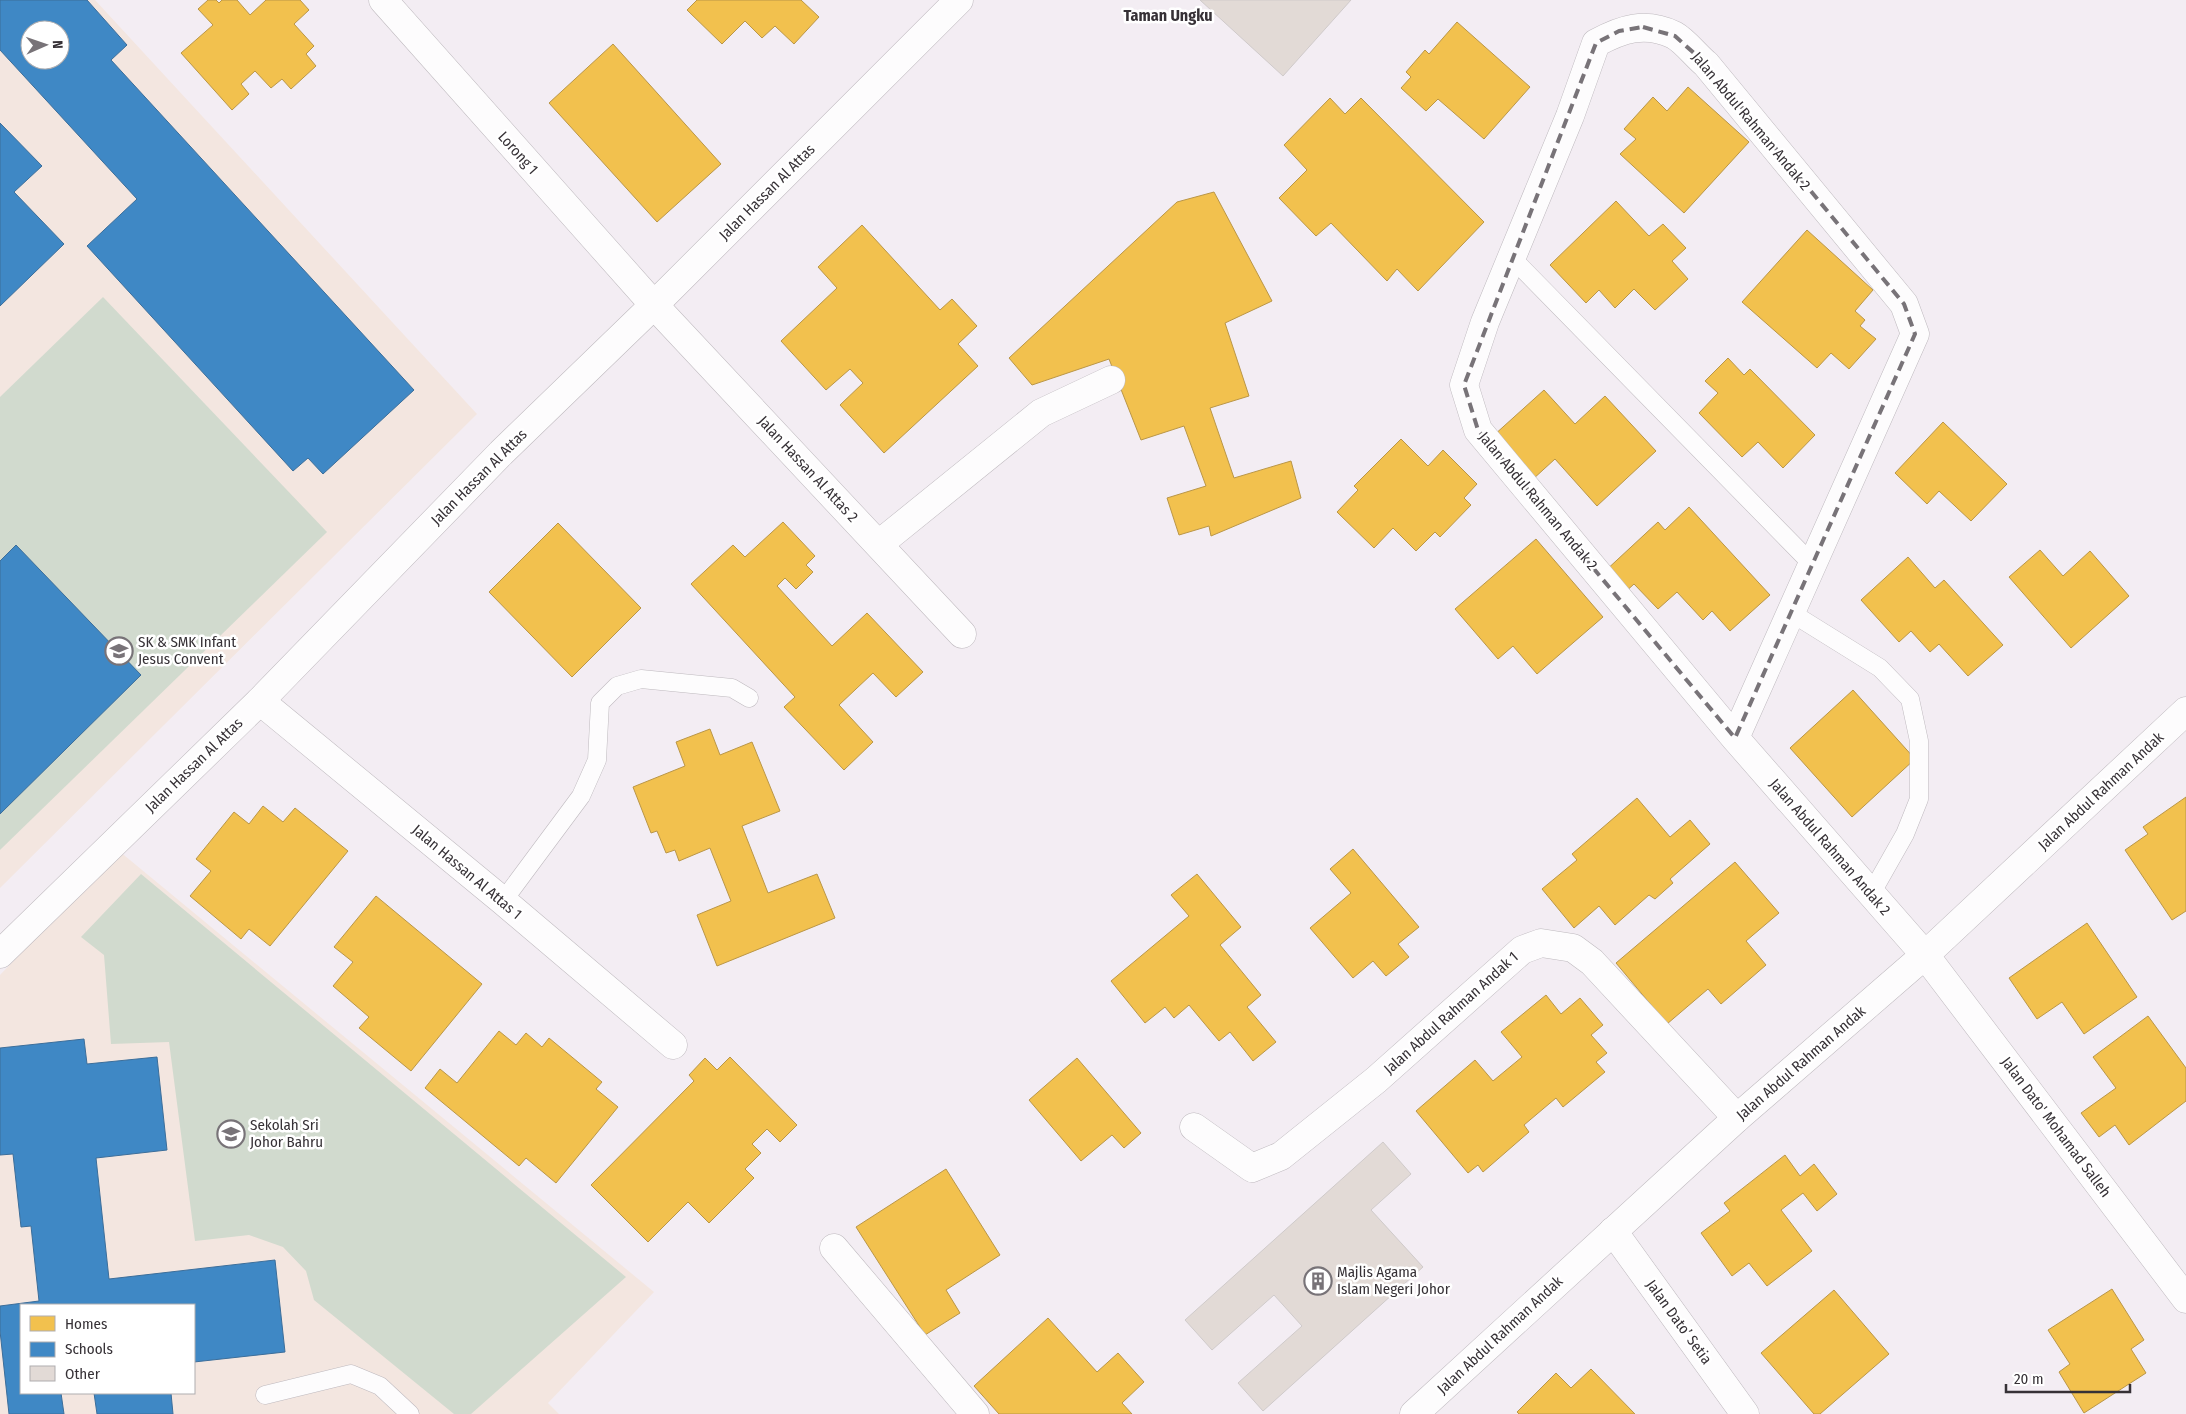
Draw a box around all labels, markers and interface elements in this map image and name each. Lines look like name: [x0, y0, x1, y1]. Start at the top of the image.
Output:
district label: Taman Ungku: [1124, 6, 1212, 25]
north arrow: [20, 20, 70, 70]
text: N: [49, 40, 66, 49]
street label: Jalan Abdul Rahman Andak 2: [1688, 48, 1814, 194]
street label: Lorong 1: [494, 128, 542, 178]
street label: Jalan Hassan Al Attas: [715, 140, 819, 244]
street label: Jalan Hassan Al Attas 2: [754, 412, 862, 526]
street label: Jalan Hassan Al Attas: [427, 425, 531, 529]
street label: Jalan Abdul Rahman Andak 2: [1475, 428, 1601, 574]
place label: SK & SMK Infant Jesus Convent: [138, 633, 236, 668]
school or university icon: SK & SMK Infant Jesus Convent: [104, 636, 134, 666]
street label: Jalan Hassan Al Attas: [142, 714, 246, 816]
street label: Jalan Abdul Rahman Andak: [2035, 728, 2167, 854]
street label: Jalan Abdul Rahman Andak 2: [1766, 775, 1894, 919]
street label: Jalan Hassan Al Attas 1: [408, 821, 526, 923]
street label: Jalan Abdul Rahman Andak 1: [1380, 948, 1522, 1078]
street label: Jalan Abdul Rahman Andak: [1733, 1002, 1869, 1124]
street label: Jalan Dato' Mohamad Salleh: [1997, 1053, 2115, 1201]
place label: Sekolah Sri Johor Bahru: [250, 1116, 323, 1151]
school or university icon: Sekolah Sri Johor Bahru: [216, 1119, 246, 1149]
place label: Majlis Agama Islam Negeri Johor: [1337, 1263, 1451, 1298]
building icon: Majlis Agama Islam Negeri Johor: [1303, 1266, 1333, 1296]
street label: Jalan Abdul Rahman Andak: [1434, 1272, 1566, 1398]
street label: Jalan Dato’ Setia: [1642, 1276, 1716, 1368]
legend: [20, 1304, 195, 1394]
text: Homes: [65, 1315, 107, 1333]
text: Schools: [65, 1340, 113, 1358]
scale bar: [2006, 1362, 2130, 1394]
text: Other: [65, 1365, 101, 1383]
text: 20 m: [2014, 1370, 2044, 1388]

